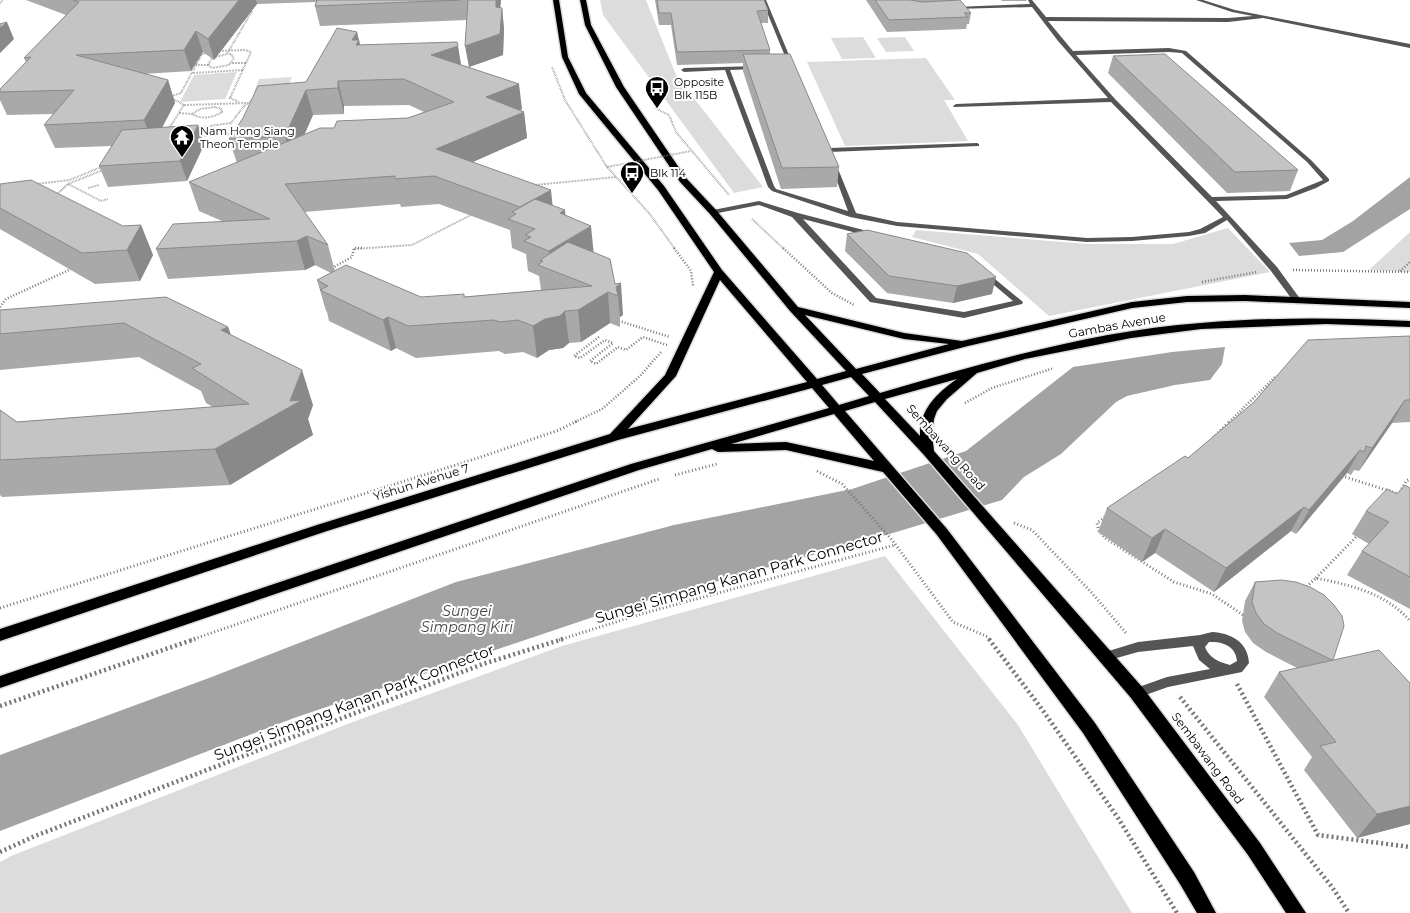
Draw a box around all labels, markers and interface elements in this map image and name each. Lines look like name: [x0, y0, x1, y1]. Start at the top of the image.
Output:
bus stop icon: Opposite Blk 115B: [644, 75, 670, 109]
place label: Opposite Blk 115B: [674, 75, 725, 102]
temple icon: Nam Hong Siang Theon Temple: [169, 124, 195, 158]
place label: Nam Hong Siang Theon Temple: [200, 124, 295, 151]
bus stop icon: Blk 114: [619, 160, 645, 194]
place label: Blk 114: [650, 166, 687, 180]
street label: Gambas Avenue: [1067, 309, 1167, 341]
street label: Sembawang Road: [903, 401, 989, 493]
street label: Yishun Avenue 7: [371, 460, 471, 504]
street label: Sungei Simpang Kanan Park Connector: [593, 527, 885, 627]
water label: Sungei Simpang Kiri: [421, 602, 513, 636]
street label: Sungei Simpang Kanan Park Connector: [211, 640, 497, 764]
street label: Sembawang Road: [1169, 709, 1247, 807]

